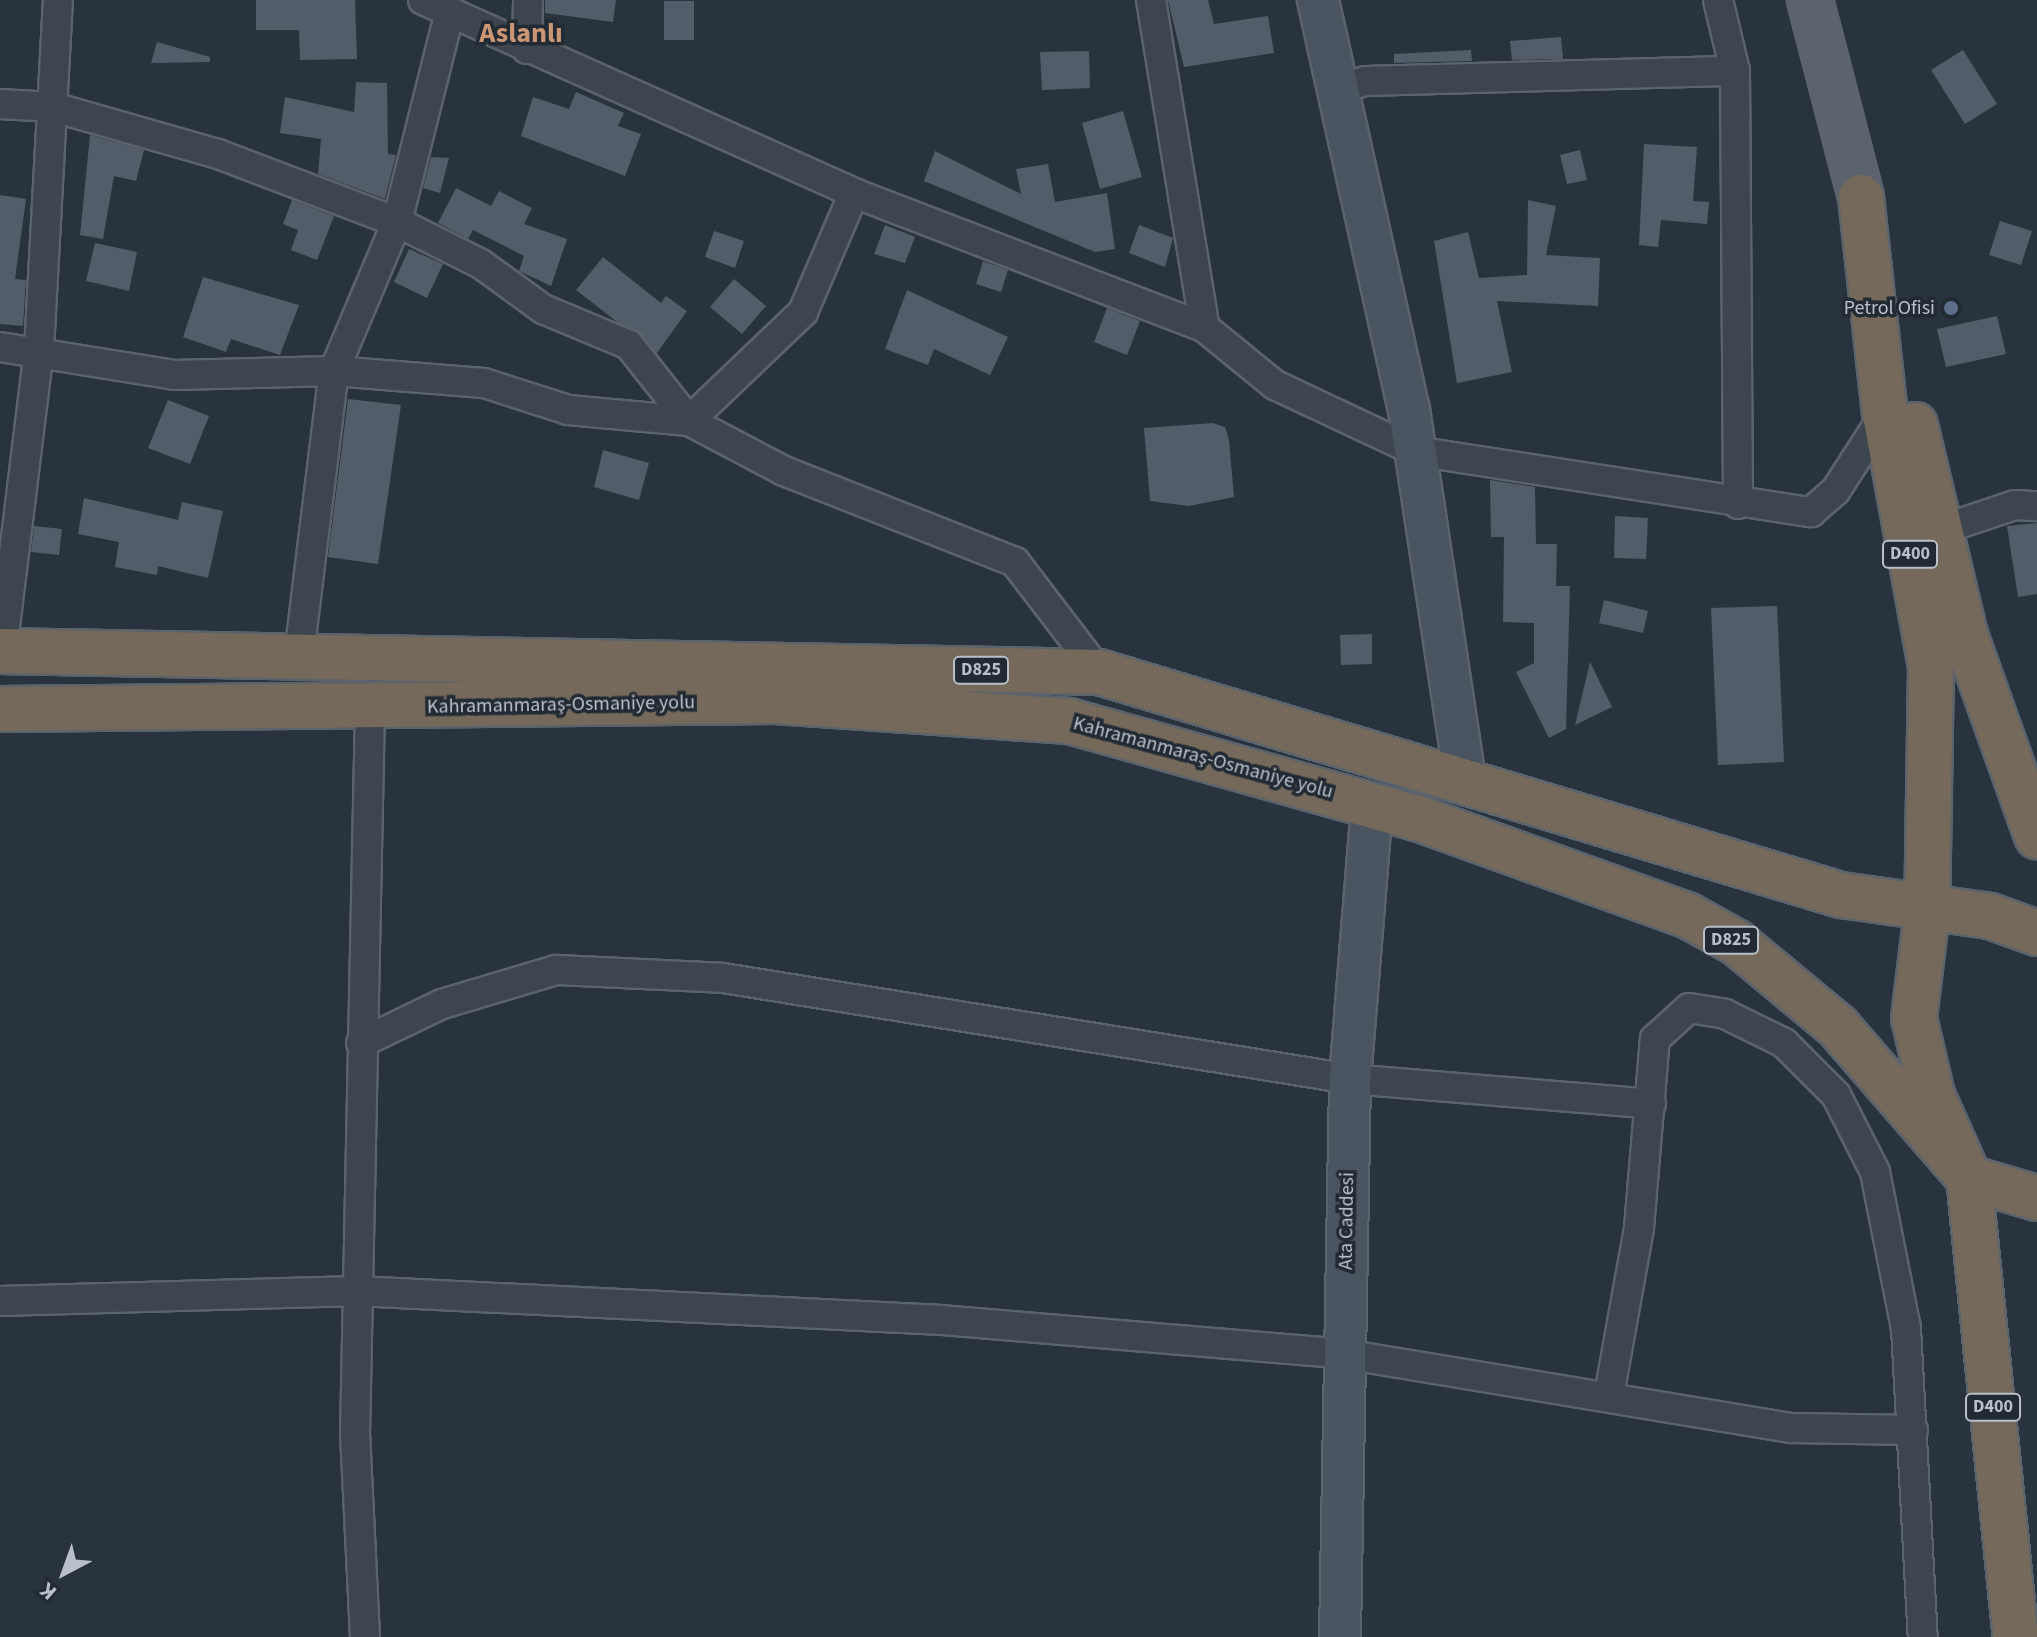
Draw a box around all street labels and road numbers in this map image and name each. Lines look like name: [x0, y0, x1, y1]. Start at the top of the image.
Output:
road number: D400: [1882, 540, 1938, 568]
road number: D825: [953, 656, 1009, 684]
street label: Kahramanmaraş-Osmaniye yolu: [427, 691, 695, 719]
street label: Kahramanmaraş-Osmaniye yolu: [1070, 712, 1336, 804]
road number: D825: [1703, 926, 1759, 954]
street label: Ata Caddesi: [1334, 1172, 1360, 1270]
road number: D400: [1965, 1393, 2021, 1421]

